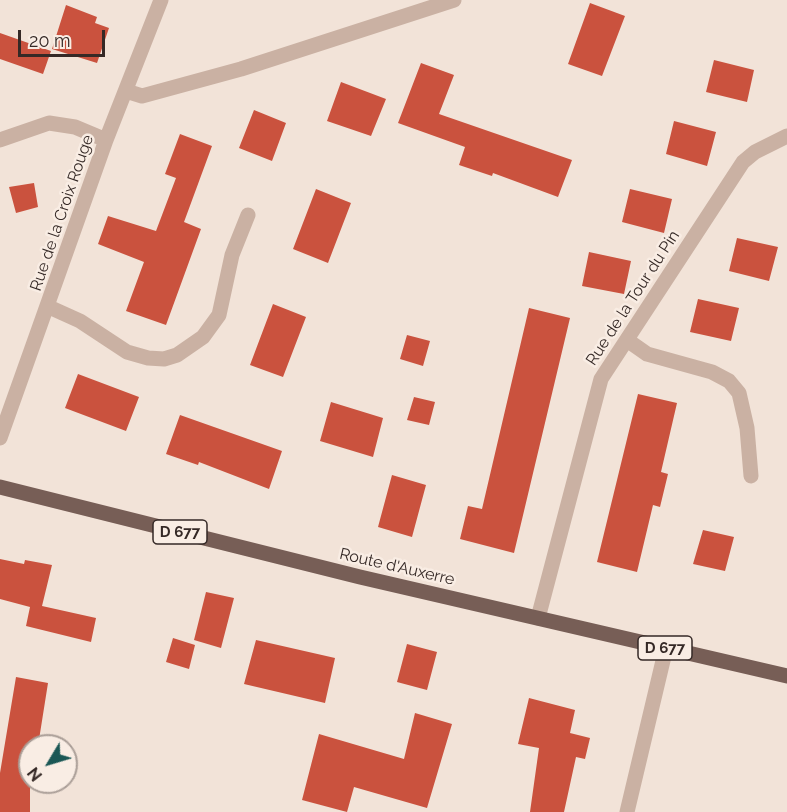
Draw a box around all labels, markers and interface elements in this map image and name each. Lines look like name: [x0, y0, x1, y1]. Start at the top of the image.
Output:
scale bar: [21, 18, 108, 56]
text: 20 m: [29, 30, 71, 51]
street label: Rue de la Croix Rouge: [26, 132, 98, 294]
street label: Rue de la Tour du Pin: [582, 227, 684, 369]
road number: D 677: [153, 520, 207, 544]
street label: Route d'Auxerre: [338, 544, 456, 590]
road number: D 677: [638, 636, 692, 660]
north arrow: [18, 734, 78, 794]
text: N: [24, 763, 46, 785]

